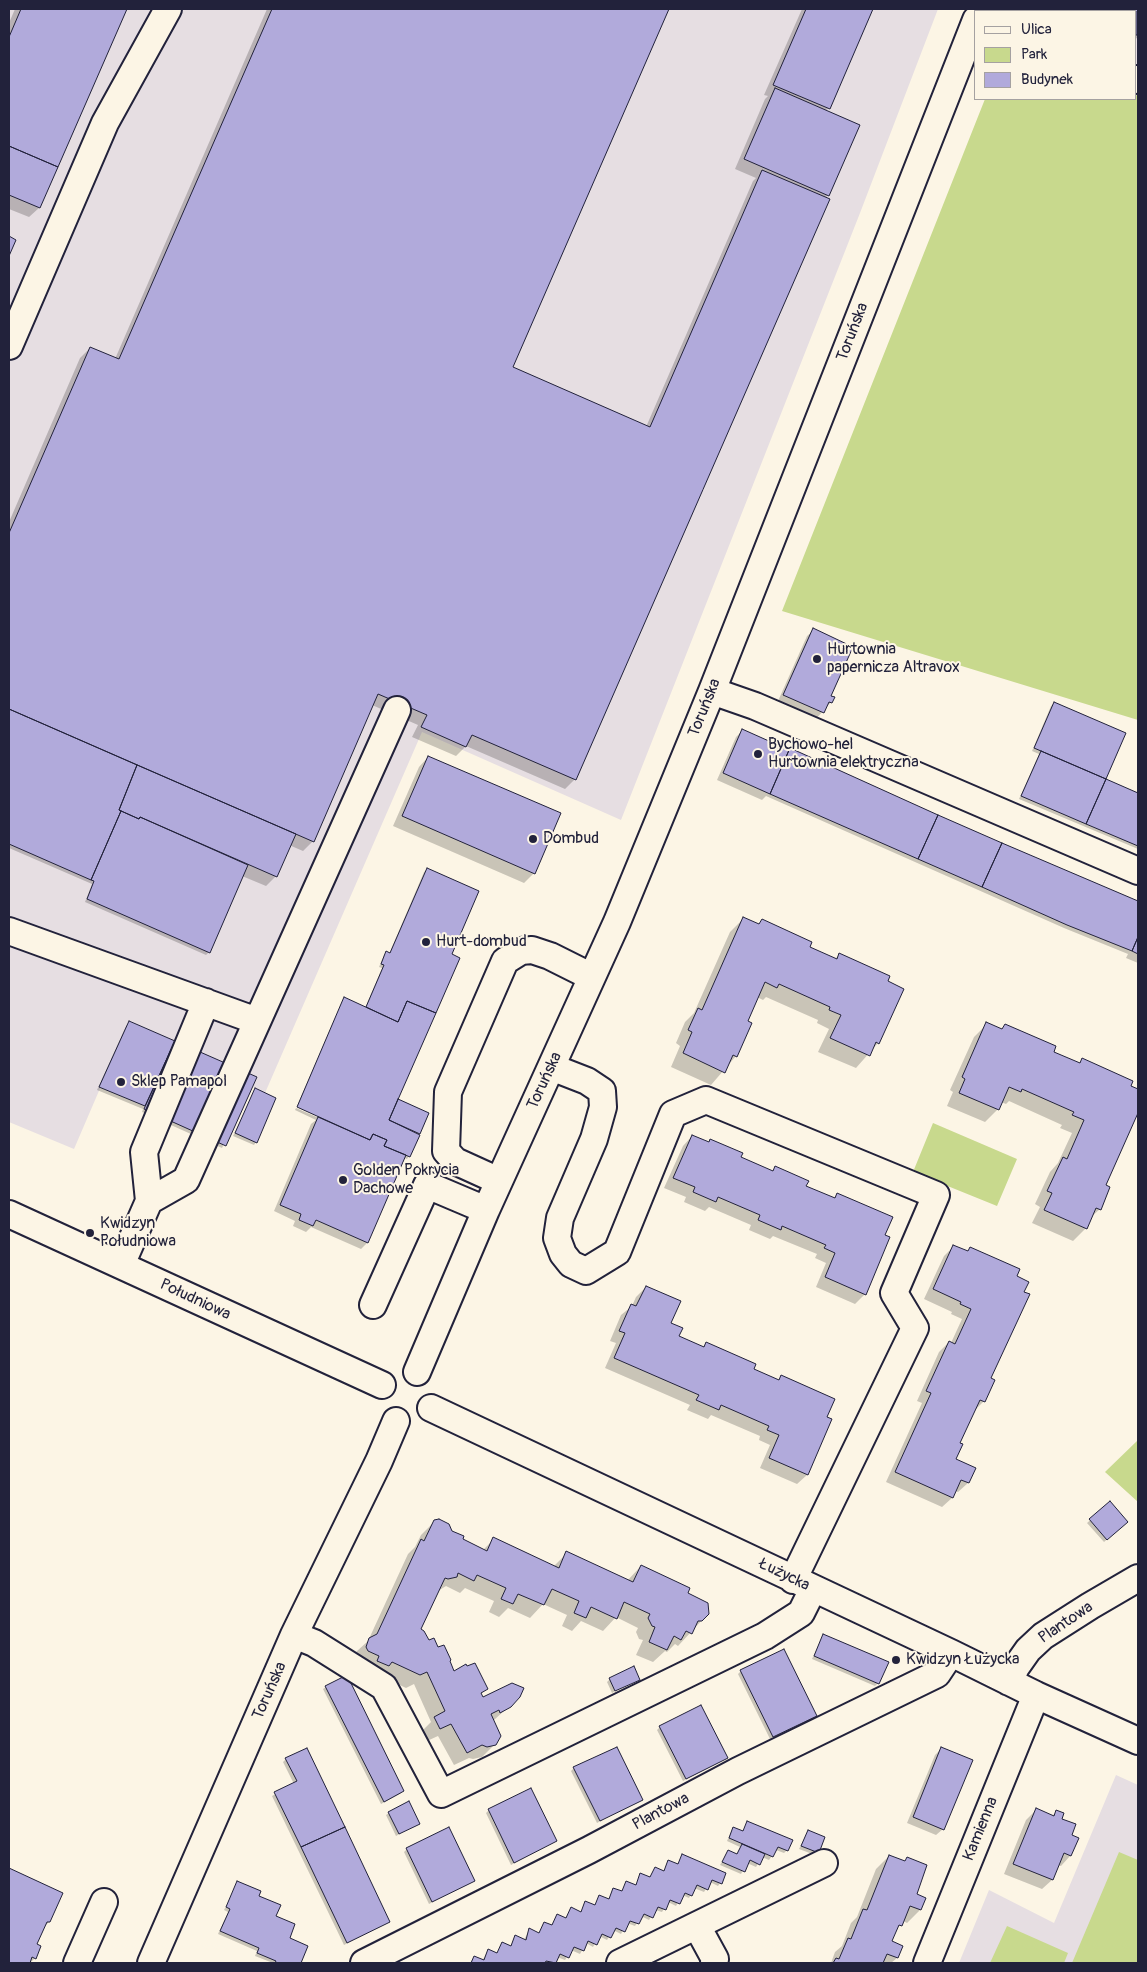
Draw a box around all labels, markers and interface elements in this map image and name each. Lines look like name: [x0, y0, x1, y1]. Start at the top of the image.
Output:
legend: [974, 10, 1137, 100]
text: Ulica: [1021, 20, 1052, 39]
text: Park: [1021, 45, 1047, 64]
text: Budynek: [1021, 70, 1073, 89]
street label: Toruńska: [833, 300, 873, 364]
place label: Hurtownia papernicza Altravox: [827, 640, 960, 678]
marker: Hurtownia papernicza Altravox: [811, 653, 823, 665]
street label: Toruńska: [685, 676, 725, 740]
place label: Bychowo-hel Hurtownia elektryczna: [768, 735, 919, 773]
marker: Bychowo-hel Hurtownia elektryczna: [752, 748, 764, 760]
place label: Dombud: [543, 829, 599, 849]
marker: Dombud: [527, 833, 539, 845]
place label: Hurt-dombud: [436, 932, 527, 952]
marker: Hurt-dombud: [420, 936, 432, 948]
street label: Toruńska: [523, 1049, 567, 1113]
place label: Sklep Pamapol: [131, 1072, 227, 1092]
marker: Sklep Pamapol: [115, 1076, 127, 1088]
place label: Golden Pokrycia Dachowe: [353, 1161, 459, 1199]
marker: Golden Pokrycia Dachowe: [337, 1174, 349, 1186]
place label: Kwidzyn Południowa: [100, 1214, 176, 1252]
marker: Kwidzyn Południowa: [84, 1227, 96, 1239]
street label: Południowa: [157, 1275, 233, 1325]
street label: Łużycka: [755, 1554, 813, 1596]
street label: Plantowa: [1035, 1598, 1097, 1648]
place label: Kwidzyn Łużycka: [906, 1650, 1019, 1670]
marker: Kwidzyn Łużycka: [890, 1654, 902, 1666]
street label: Toruńska: [249, 1659, 291, 1723]
street label: Plantowa: [629, 1789, 693, 1835]
street label: Kamienna: [960, 1794, 1002, 1864]

